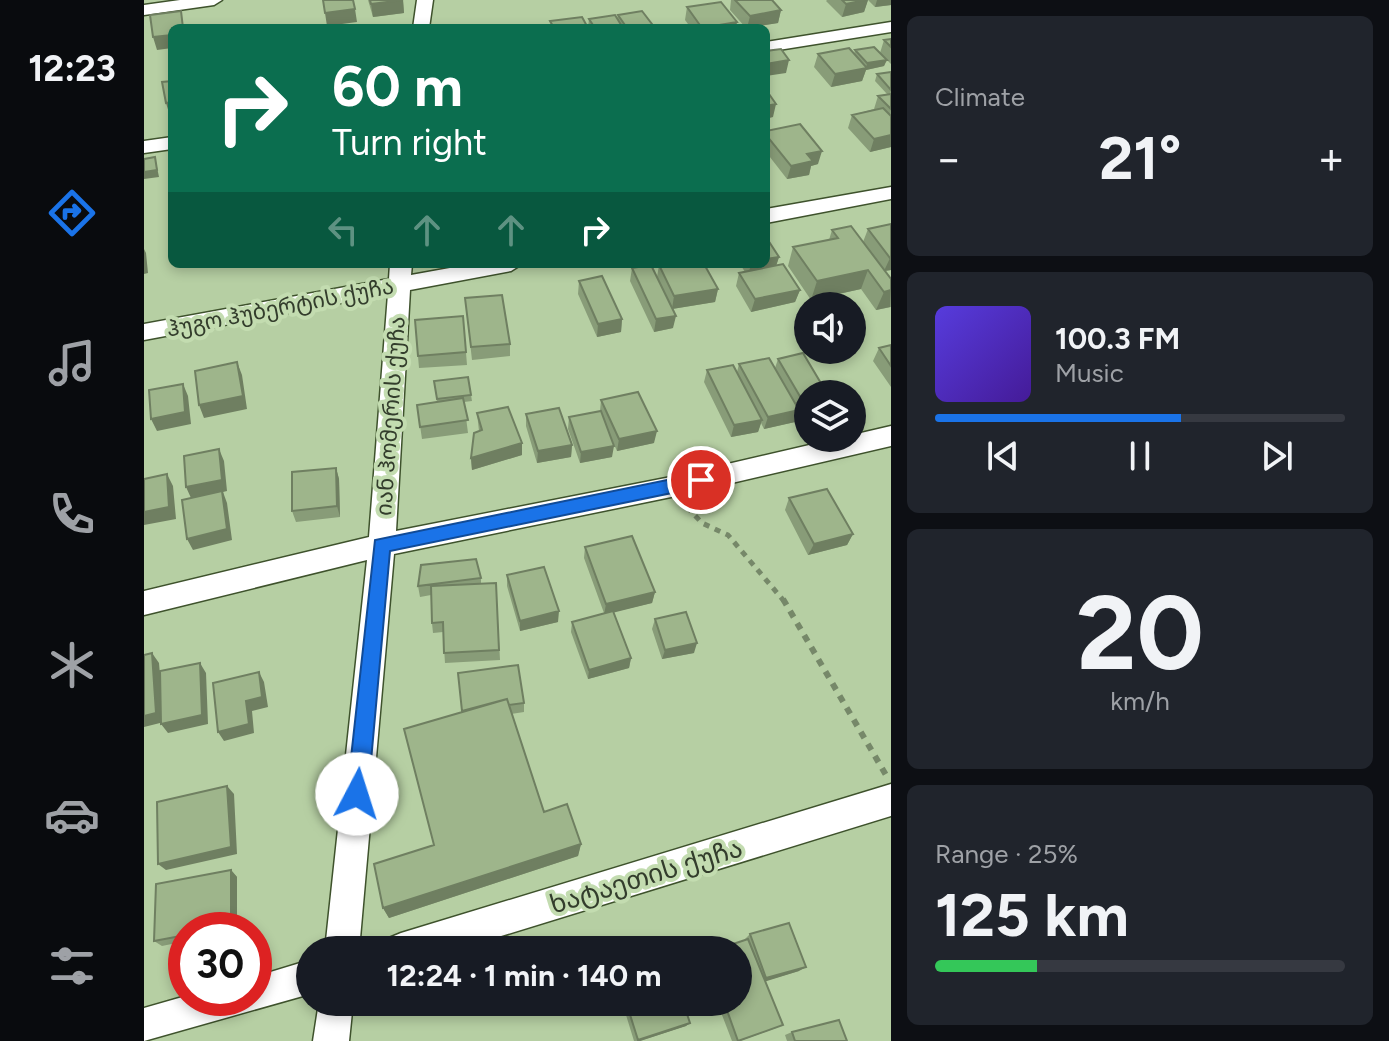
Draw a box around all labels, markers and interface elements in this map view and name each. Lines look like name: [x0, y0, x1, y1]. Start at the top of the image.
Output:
text: 12:23: [28, 47, 116, 90]
text: 60 m: [332, 53, 463, 120]
icon: right: [200, 56, 304, 160]
text: Climate: [935, 81, 1025, 113]
text: Turn right: [332, 121, 487, 164]
text: 21°: [1099, 122, 1181, 194]
text: −: [935, 132, 962, 185]
text: +: [1318, 132, 1345, 185]
icon: directions: [44, 185, 100, 241]
icon: left: [321, 208, 365, 252]
icon: ahead: [405, 208, 449, 252]
icon: ahead: [489, 208, 533, 252]
icon: right: [573, 208, 617, 252]
street label: ჰუგო ჰუბერტის ქუჩა: [164, 272, 396, 343]
map controls: [794, 292, 866, 452]
button: sound: [794, 292, 866, 364]
street label: იან ჰომერის ქუჩა: [370, 315, 411, 517]
text: 100.3 FM: [1055, 320, 1180, 357]
icon: music: [44, 335, 100, 391]
text: Music: [1055, 357, 1124, 389]
button: layers: [794, 380, 866, 452]
icon: previous: [981, 434, 1025, 478]
icon: pause: [1118, 434, 1162, 478]
icon: next: [1255, 434, 1299, 478]
pin: [667, 446, 735, 514]
icon: arrive: [679, 458, 723, 502]
icon: phone: [44, 486, 100, 542]
text: 20: [1076, 570, 1204, 695]
icon: climate: [44, 637, 100, 693]
text: km/h: [1110, 685, 1170, 717]
position arrow: [315, 752, 399, 836]
icon: car: [44, 787, 100, 843]
street label: ხატაეთის ქუჩა: [546, 832, 746, 920]
text: Range · 25%: [935, 838, 1078, 870]
text: 125 km: [935, 879, 1129, 951]
speed limit sign: 30: [168, 912, 272, 1016]
icon: filters: [44, 938, 100, 994]
text: 12:24 · 1 min · 140 m: [387, 957, 661, 994]

